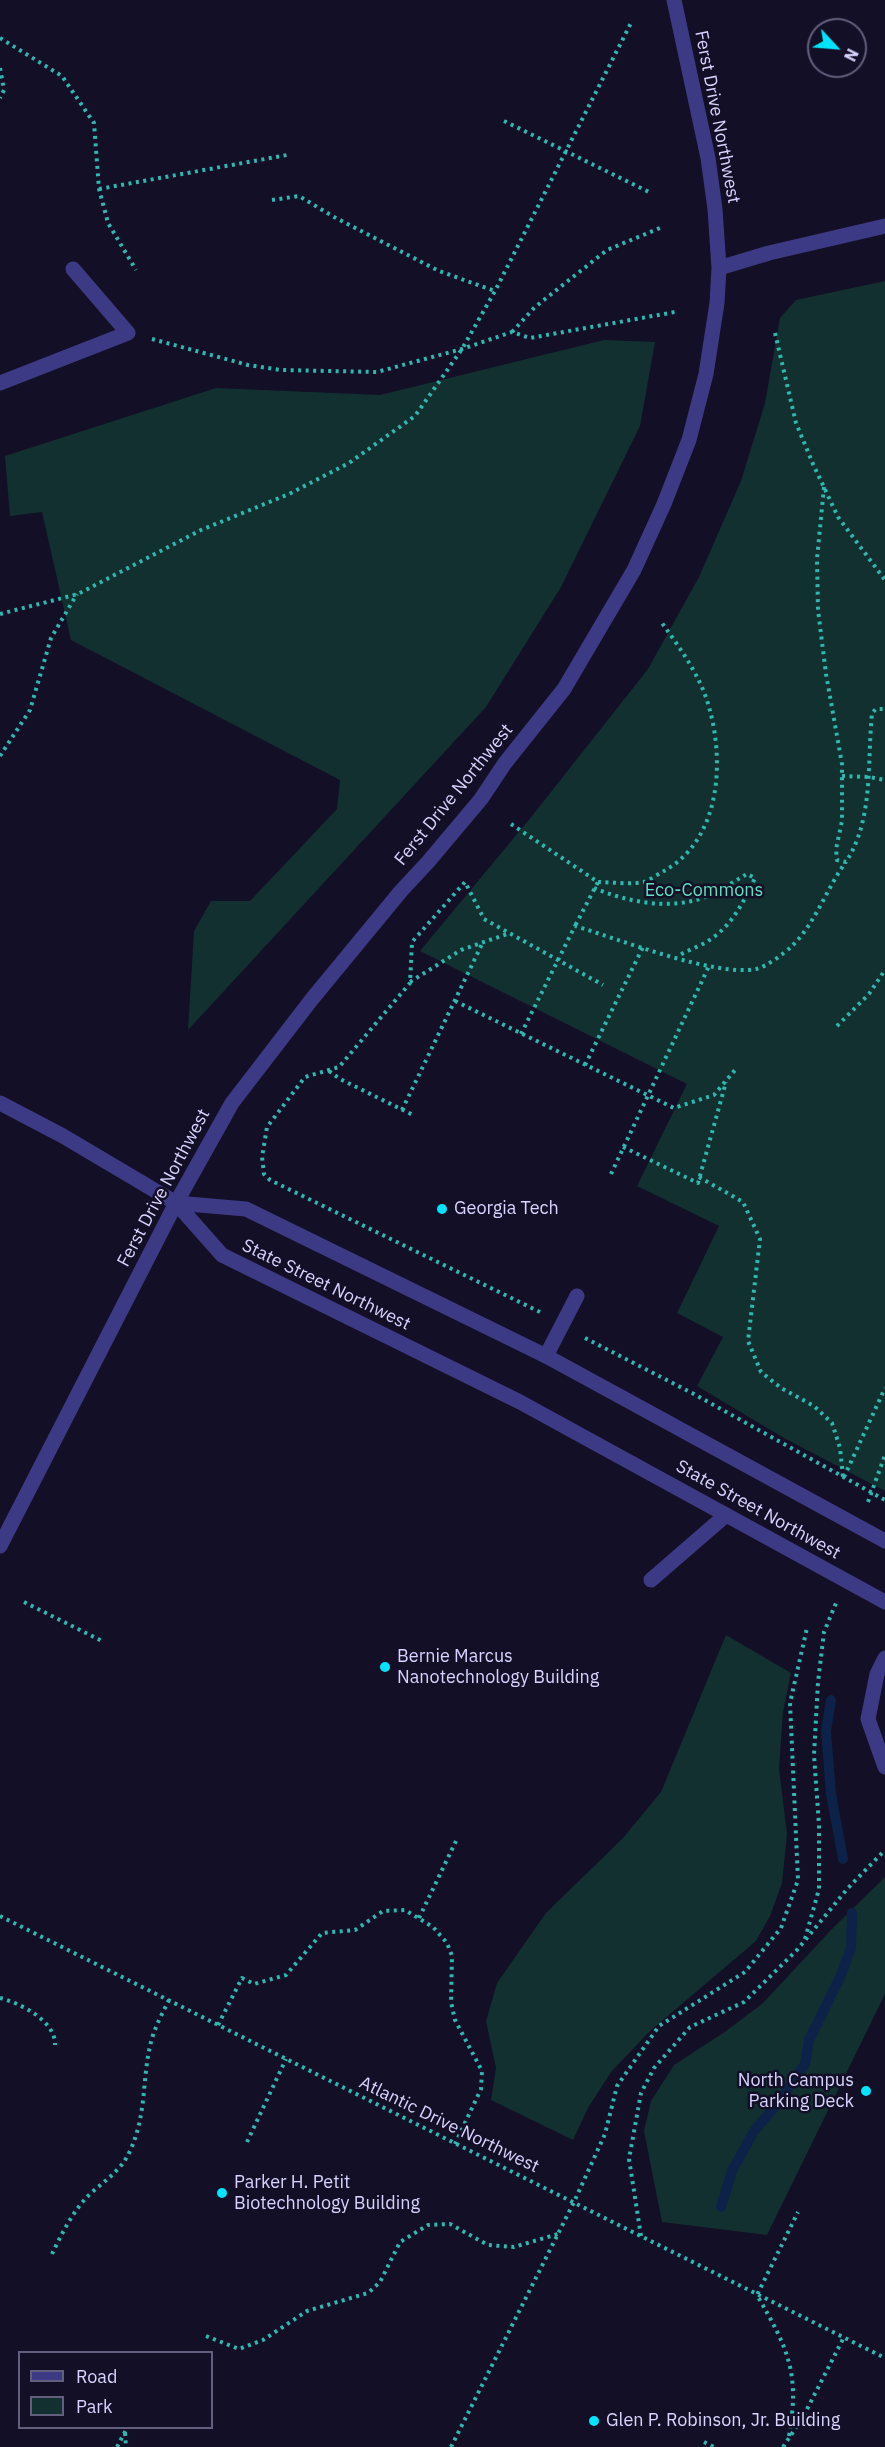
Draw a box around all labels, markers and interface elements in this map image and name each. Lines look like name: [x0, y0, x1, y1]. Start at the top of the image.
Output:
north arrow: [807, 18, 867, 78]
street label: Ferst Drive Northwest: [690, 29, 744, 205]
text: N: [840, 45, 863, 65]
street label: Ferst Drive Northwest: [390, 720, 518, 870]
park label: Eco-Commons: [645, 880, 763, 902]
street label: Ferst Drive Northwest: [113, 1105, 215, 1271]
place label: Georgia Tech: [454, 1198, 559, 1220]
marker: Georgia Tech: [435, 1202, 449, 1216]
street label: State Street Northwest: [238, 1235, 414, 1335]
street label: State Street Northwest: [672, 1456, 844, 1564]
place label: Bernie Marcus Nanotechnology Building: [397, 1646, 599, 1688]
marker: Bernie Marcus Nanotechnology Building: [378, 1660, 392, 1674]
place label: North Campus Parking Deck: [738, 2070, 854, 2112]
street label: Atlantic Drive Northwest: [356, 2072, 542, 2178]
marker: North Campus Parking Deck: [859, 2084, 873, 2098]
place label: Parker H. Petit Biotechnology Building: [234, 2172, 420, 2214]
marker: Parker H. Petit Biotechnology Building: [215, 2186, 229, 2200]
legend: [18, 2351, 213, 2429]
text: Road: [76, 2365, 117, 2388]
text: Park: [76, 2395, 112, 2418]
place label: Glen P. Robinson, Jr. Building: [606, 2410, 840, 2432]
marker: Glen P. Robinson, Jr. Building: [587, 2414, 601, 2428]

